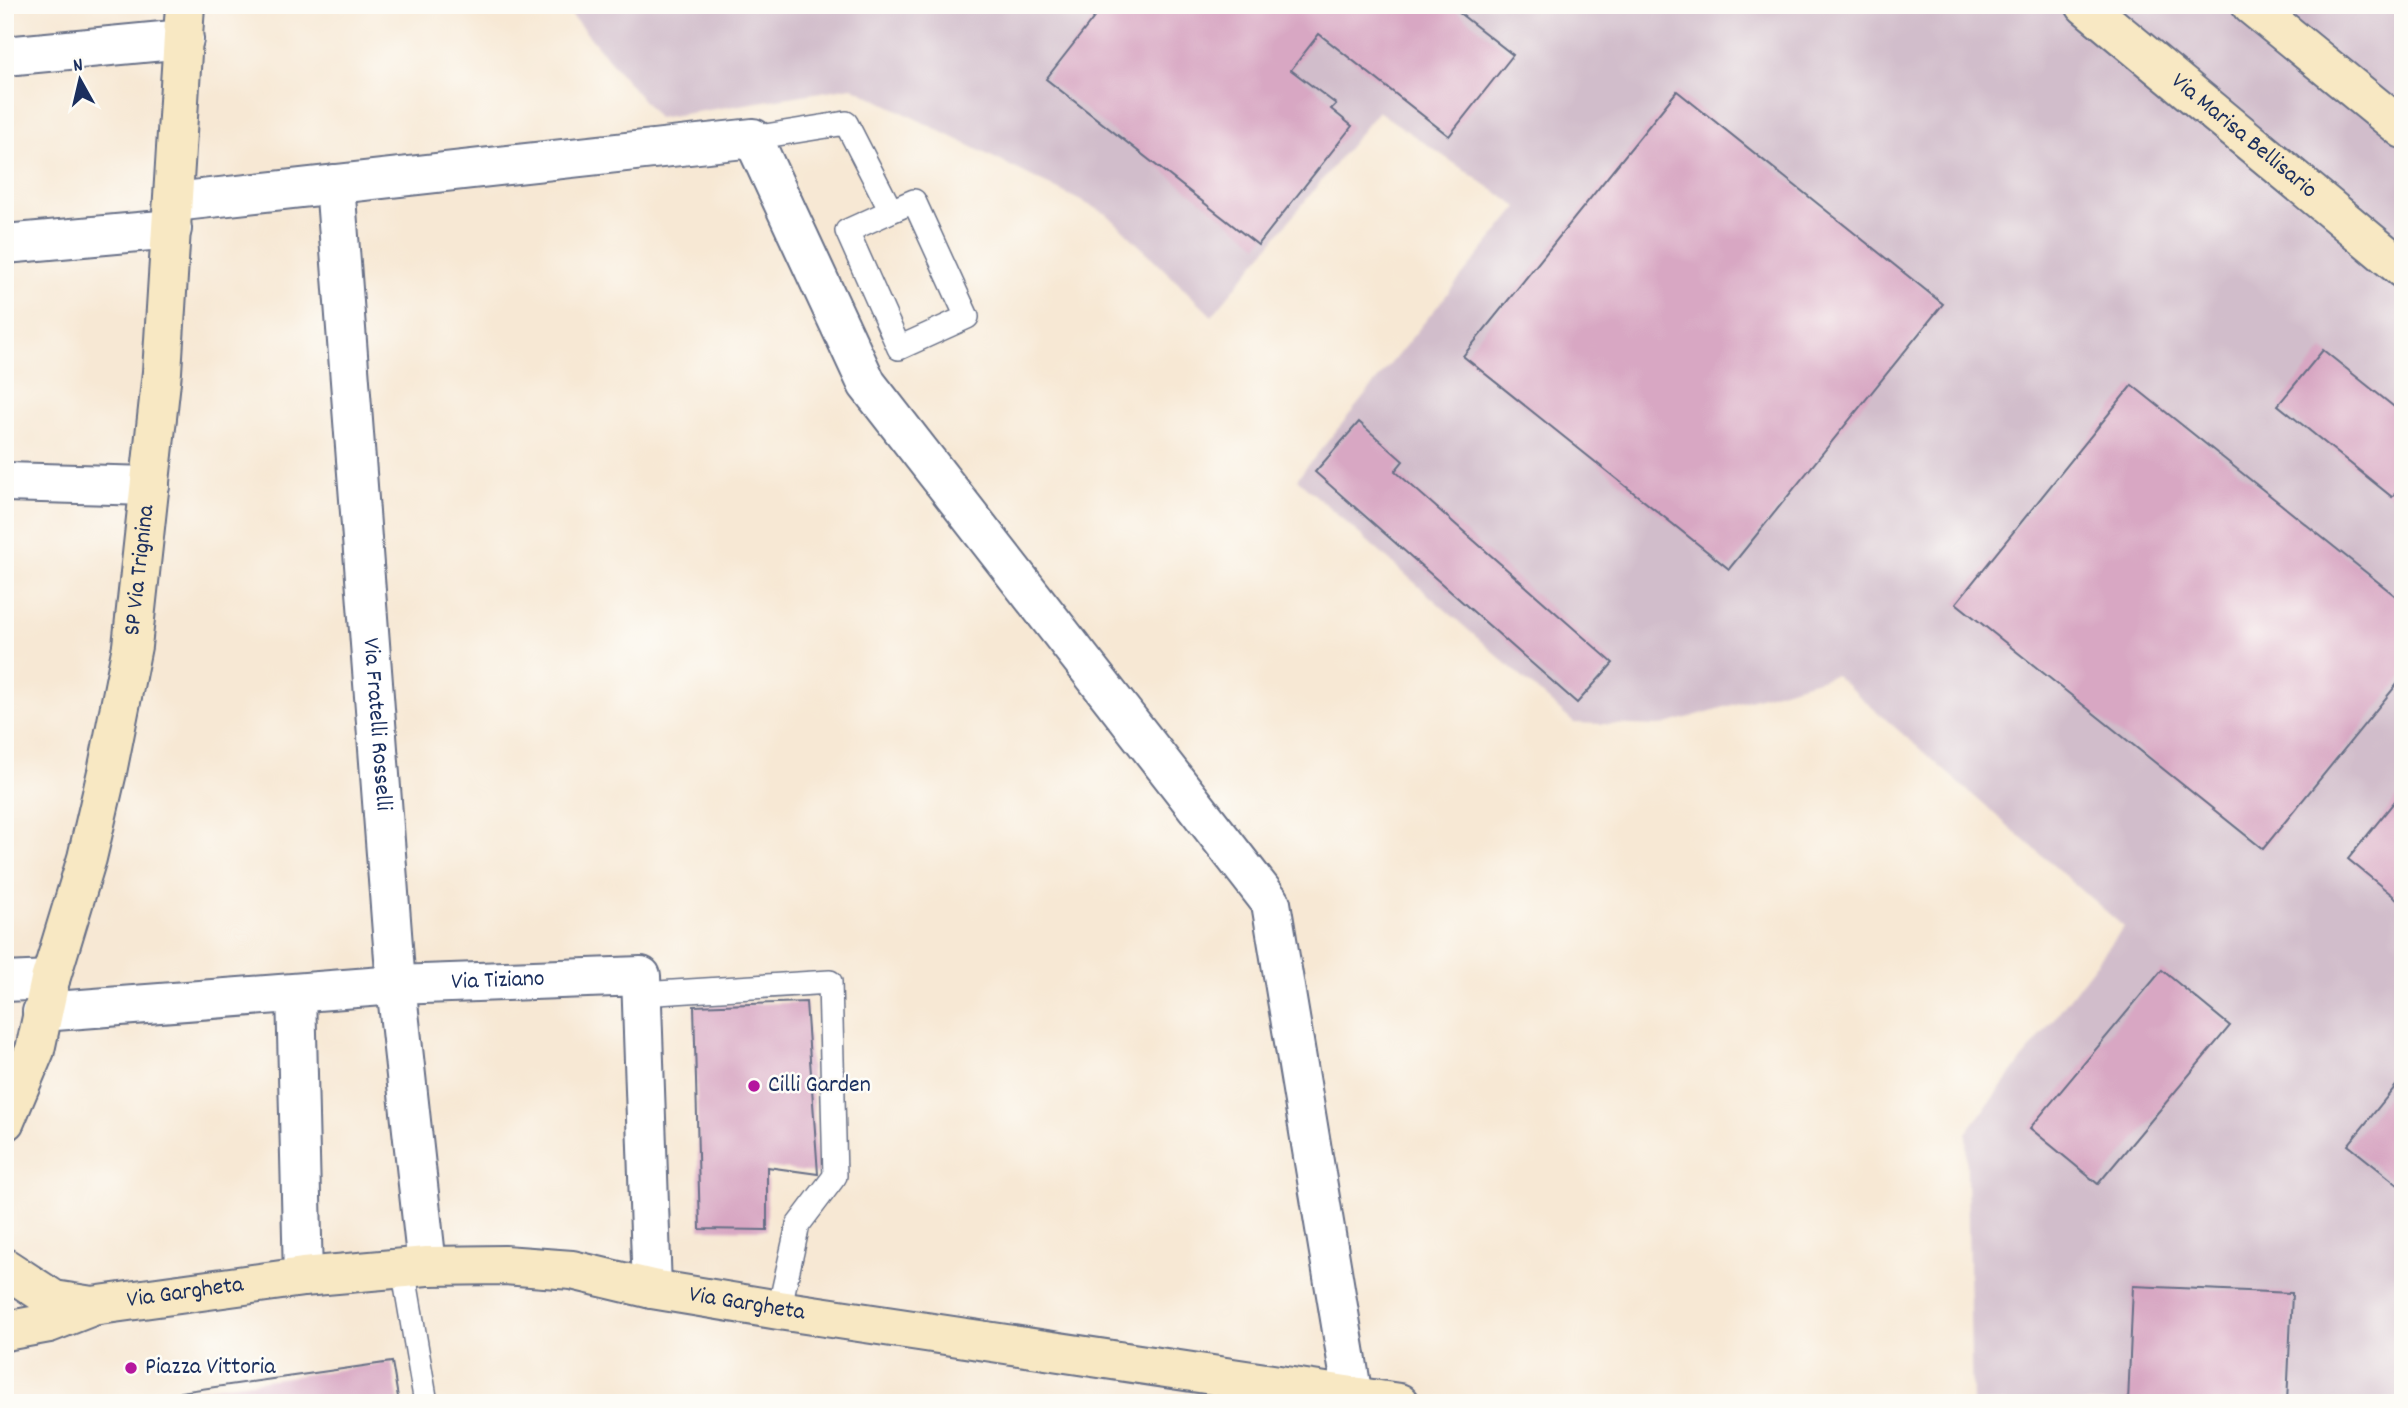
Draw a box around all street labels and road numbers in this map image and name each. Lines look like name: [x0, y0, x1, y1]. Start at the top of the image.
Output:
street label: Via Marisa Bellisario: [2163, 66, 2324, 208]
street label: SP Via Trignina: [116, 503, 164, 637]
street label: Via Fratelli Rosselli: [353, 637, 400, 812]
street label: Via Tiziano: [451, 963, 545, 1000]
street label: Via Gargheta: [125, 1268, 246, 1318]
street label: Via Gargheta: [686, 1278, 808, 1331]

